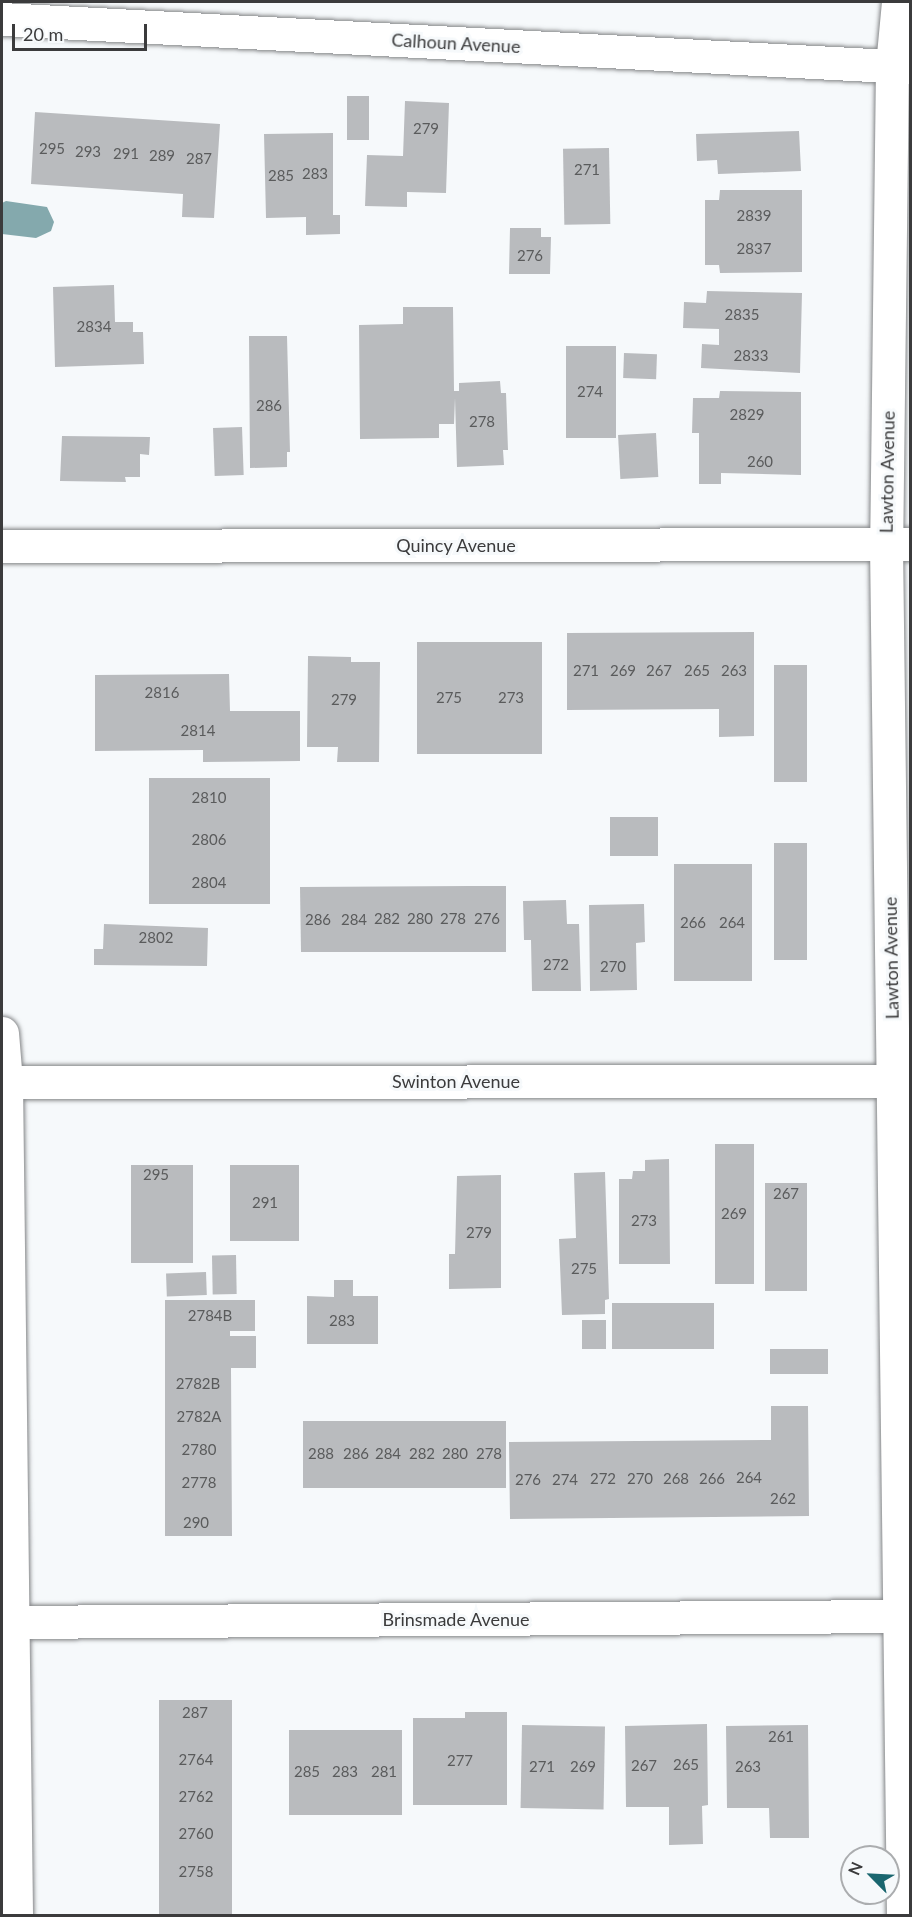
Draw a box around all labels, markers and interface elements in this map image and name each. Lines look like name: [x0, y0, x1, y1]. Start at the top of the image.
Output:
scale bar: [15, 12, 150, 50]
text: 20 m: [23, 23, 63, 45]
street label: Calhoun Avenue: [391, 29, 521, 57]
house number: 279: [413, 120, 439, 138]
house number: 295: [39, 140, 65, 158]
house number: 293: [75, 143, 101, 161]
house number: 291: [113, 145, 139, 163]
house number: 289: [149, 147, 175, 165]
house number: 287: [186, 150, 212, 168]
house number: 271: [574, 161, 600, 179]
house number: 283: [302, 165, 328, 183]
house number: 285: [268, 167, 294, 185]
house number: 2839: [737, 207, 771, 225]
house number: 2837: [737, 240, 771, 258]
house number: 276: [517, 247, 543, 265]
house number: 2835: [725, 306, 759, 324]
house number: 2834: [77, 318, 111, 336]
house number: 2833: [734, 347, 768, 365]
house number: 274: [577, 383, 603, 401]
house number: 286: [256, 397, 282, 415]
house number: 2829: [730, 406, 764, 424]
street label: Lawton Avenue: [875, 410, 899, 534]
house number: 278: [469, 413, 495, 431]
house number: 260: [747, 453, 773, 471]
street label: Quincy Avenue: [396, 534, 516, 556]
house number: 271: [573, 662, 599, 680]
house number: 269: [610, 662, 636, 680]
house number: 267: [646, 662, 672, 680]
house number: 265: [684, 662, 710, 680]
house number: 263: [721, 662, 747, 680]
house number: 2816: [145, 684, 179, 702]
house number: 275: [436, 689, 462, 707]
house number: 273: [498, 689, 524, 707]
house number: 279: [331, 691, 357, 709]
house number: 2814: [181, 722, 215, 740]
house number: 2810: [192, 789, 226, 807]
house number: 2806: [192, 831, 226, 849]
house number: 2804: [192, 874, 226, 892]
street label: Lawton Avenue: [879, 896, 903, 1020]
house number: 282: [374, 910, 400, 928]
house number: 280: [407, 910, 433, 928]
house number: 278: [440, 910, 466, 928]
house number: 276: [474, 910, 500, 928]
house number: 286: [305, 911, 331, 929]
house number: 284: [341, 911, 367, 929]
house number: 266: [680, 914, 706, 932]
house number: 264: [719, 914, 745, 932]
house number: 2802: [139, 929, 173, 947]
house number: 272: [543, 956, 569, 974]
house number: 270: [600, 958, 626, 976]
street label: Swinton Avenue: [392, 1070, 520, 1092]
house number: 295: [143, 1166, 169, 1184]
house number: 267: [773, 1185, 799, 1203]
house number: 291: [252, 1194, 278, 1212]
house number: 269: [721, 1205, 747, 1223]
house number: 273: [631, 1212, 657, 1230]
house number: 279: [466, 1224, 492, 1242]
house number: 275: [571, 1260, 597, 1278]
house number: 2784B: [188, 1307, 232, 1325]
house number: 283: [329, 1312, 355, 1330]
house number: 2782B: [176, 1375, 220, 1393]
house number: 2782A: [177, 1408, 221, 1426]
house number: 2780: [182, 1441, 216, 1459]
house number: 288: [308, 1445, 334, 1463]
house number: 286: [343, 1445, 369, 1463]
house number: 284: [375, 1445, 401, 1463]
house number: 282: [409, 1445, 435, 1463]
house number: 280: [442, 1445, 468, 1463]
house number: 278: [476, 1445, 502, 1463]
house number: 264: [736, 1469, 762, 1487]
house number: 272: [590, 1470, 616, 1488]
house number: 270: [627, 1470, 653, 1488]
house number: 268: [663, 1470, 689, 1488]
house number: 266: [699, 1470, 725, 1488]
house number: 276: [515, 1471, 541, 1489]
house number: 274: [552, 1471, 578, 1489]
house number: 2778: [182, 1474, 216, 1492]
house number: 262: [770, 1490, 796, 1508]
house number: 290: [183, 1514, 209, 1532]
street label: Brinsmade Avenue: [382, 1608, 530, 1630]
house number: 287: [182, 1704, 208, 1722]
house number: 261: [768, 1728, 794, 1746]
house number: 2764: [179, 1751, 213, 1769]
house number: 277: [447, 1752, 473, 1770]
house number: 265: [673, 1756, 699, 1774]
house number: 267: [631, 1757, 657, 1775]
house number: 271: [529, 1758, 555, 1776]
house number: 269: [570, 1758, 596, 1776]
house number: 263: [735, 1758, 761, 1776]
house number: 285: [294, 1763, 320, 1781]
house number: 283: [332, 1763, 358, 1781]
house number: 281: [371, 1763, 397, 1781]
house number: 2762: [179, 1788, 213, 1806]
house number: 2760: [179, 1825, 213, 1843]
north arrow: [840, 1845, 900, 1905]
text: N: [844, 1859, 866, 1878]
house number: 2758: [179, 1863, 213, 1881]

